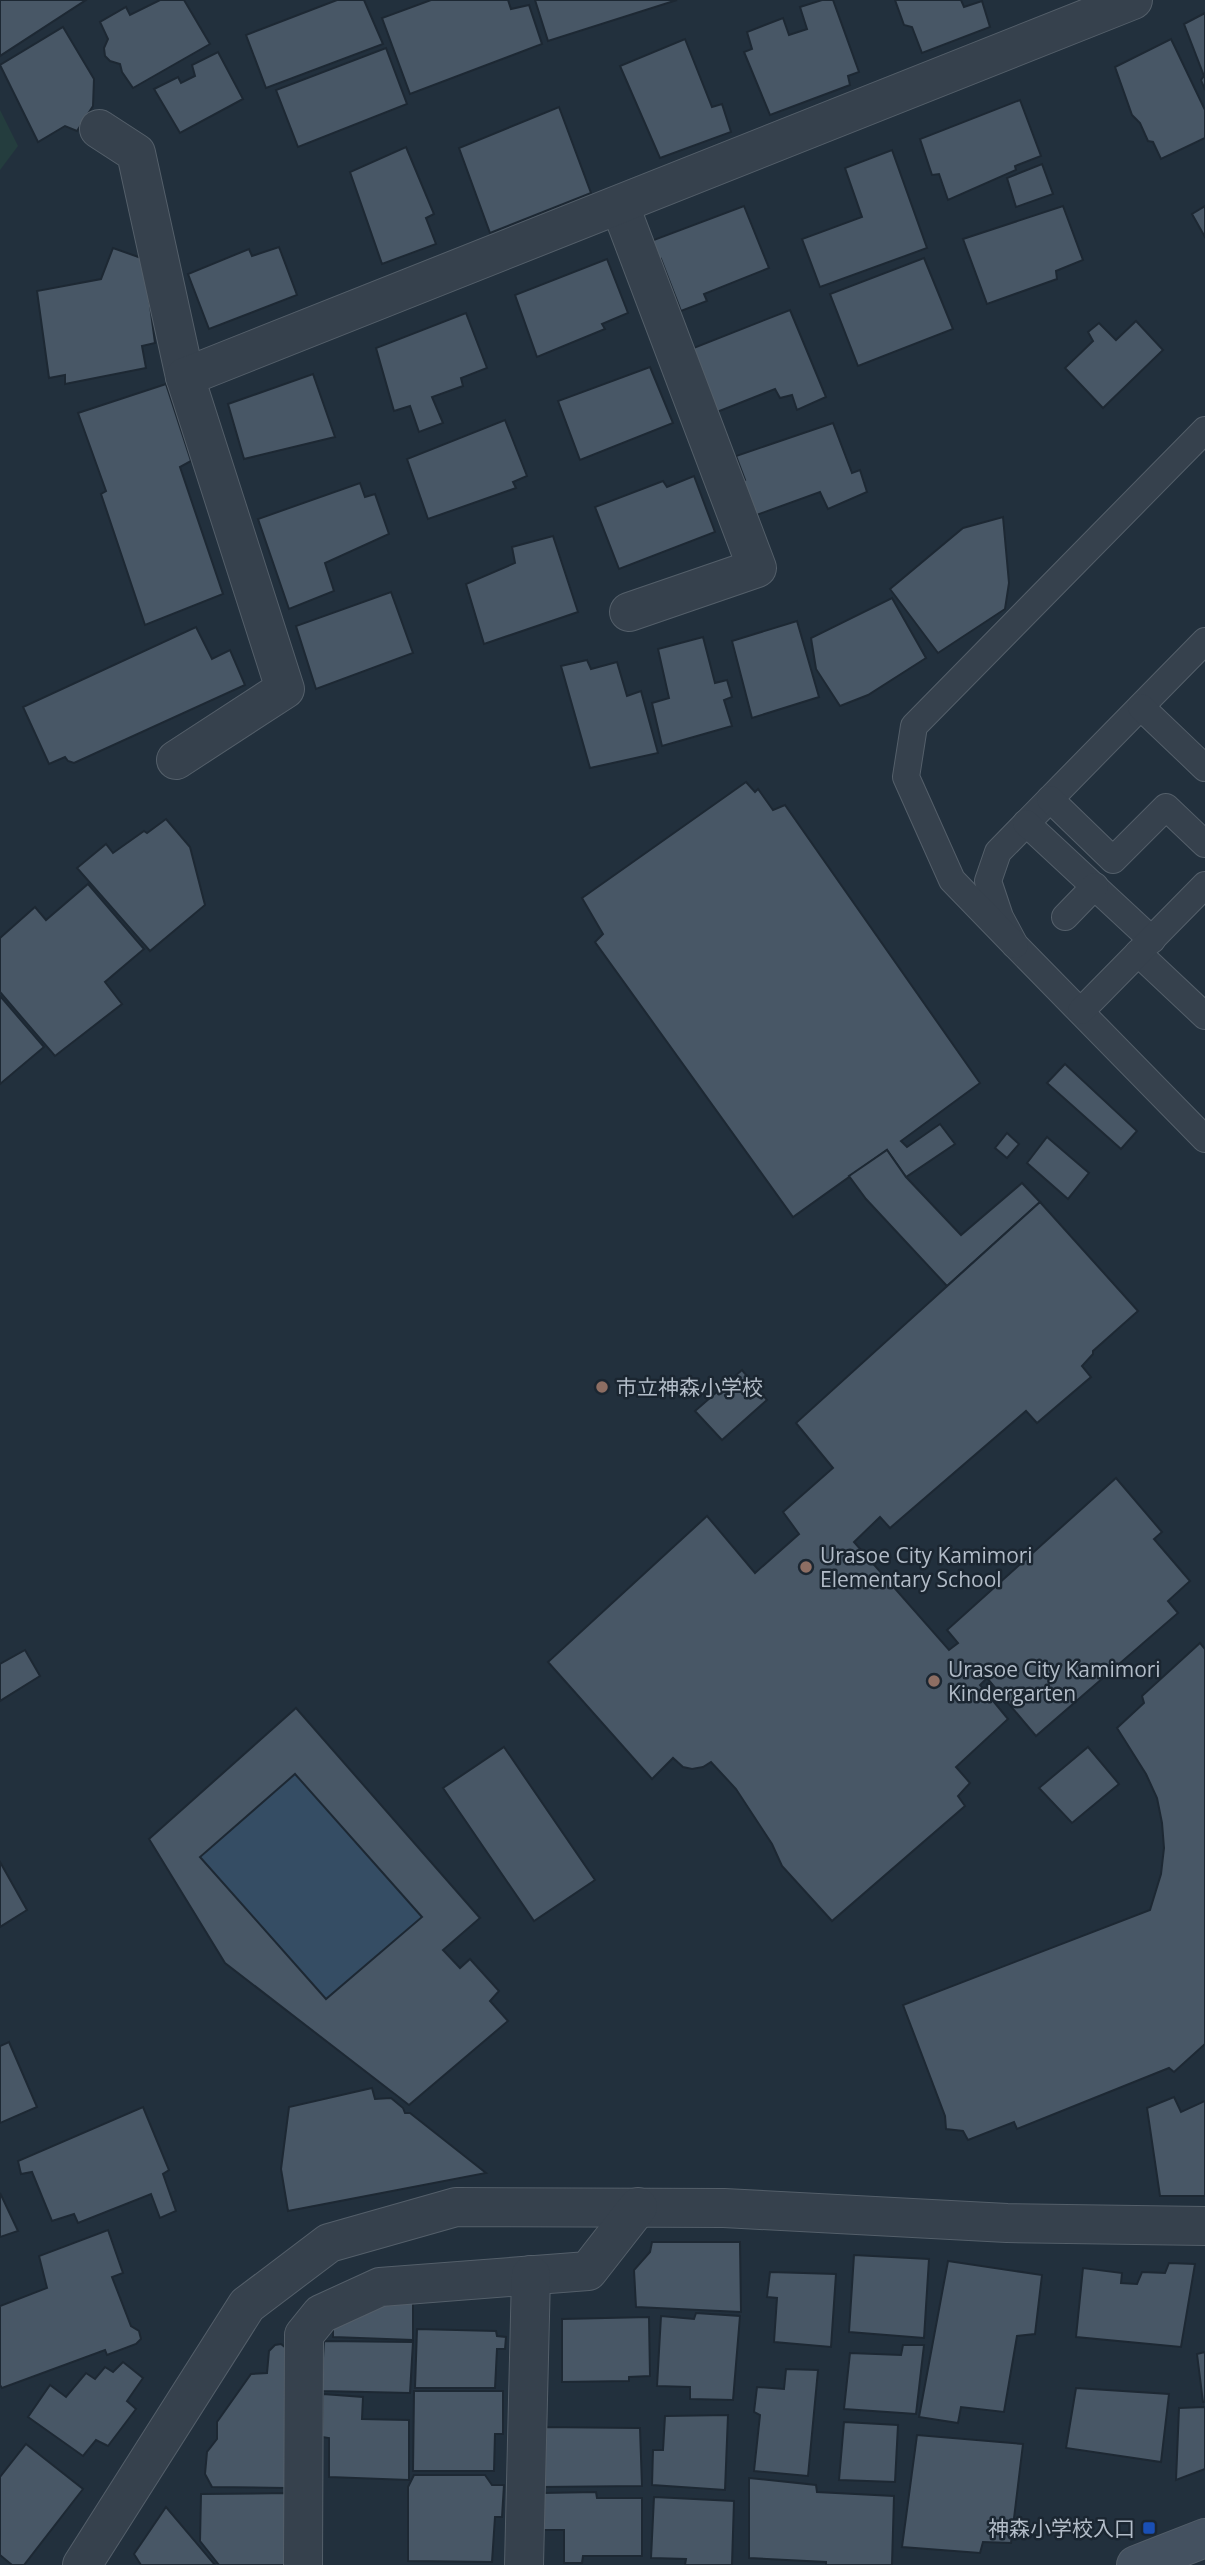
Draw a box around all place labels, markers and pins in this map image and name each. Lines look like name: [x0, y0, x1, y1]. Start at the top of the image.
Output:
place label: 市立神森小学校: [616, 1373, 763, 1401]
marker: 市立神森小学校: [594, 1379, 610, 1395]
place label: Urasoe City Kamimori Elementary School: [820, 1541, 1033, 1593]
marker: Urasoe City Kamimori Elementary School: [798, 1559, 814, 1575]
place label: Urasoe City Kamimori Kindergarten: [948, 1655, 1161, 1707]
marker: Urasoe City Kamimori Kindergarten: [926, 1673, 942, 1689]
place label: 神森小学校入口: [988, 2514, 1135, 2542]
marker: 神森小学校入口: [1141, 2520, 1157, 2536]

